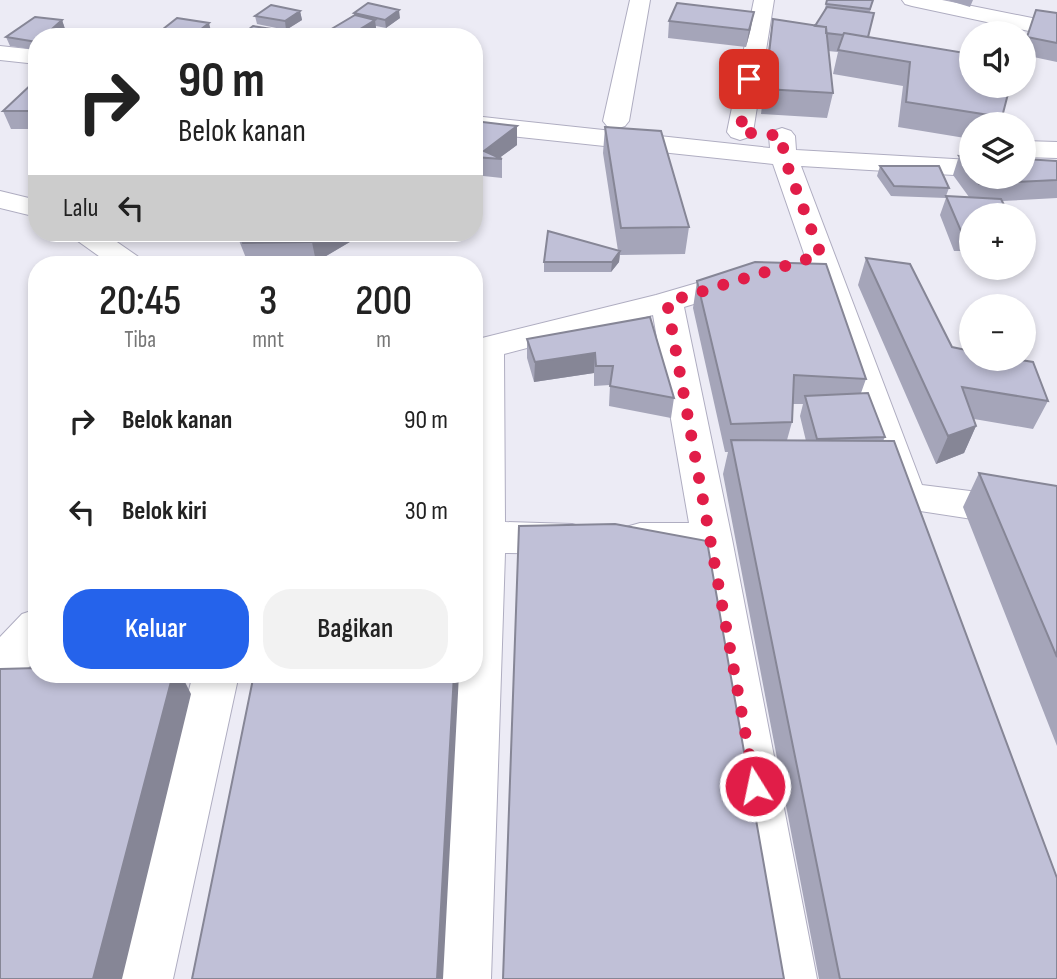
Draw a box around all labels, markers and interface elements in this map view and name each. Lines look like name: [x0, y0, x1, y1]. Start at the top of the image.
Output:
map controls: [959, 21, 1036, 371]
button: sound: [959, 21, 1036, 98]
pin: [719, 49, 779, 109]
text: 90 m: [178, 52, 265, 111]
icon: right: [63, 56, 154, 147]
icon: arrive: [730, 60, 768, 98]
text: Belok kanan: [178, 112, 306, 151]
button: layers: [959, 112, 1036, 189]
icon: left: [112, 189, 150, 227]
text: Lalu: [63, 193, 98, 224]
button: +: [959, 203, 1036, 280]
text: 20:45: [99, 276, 181, 327]
text: 3: [259, 276, 277, 327]
text: 200: [355, 276, 412, 327]
button: −: [959, 294, 1036, 371]
text: Tiba: [124, 326, 156, 354]
text: mnt: [252, 326, 284, 354]
text: m: [376, 326, 391, 354]
icon: right: [63, 402, 101, 440]
text: Belok kanan: [122, 405, 232, 436]
text: 90 m: [404, 405, 448, 436]
icon: left: [63, 493, 101, 531]
text: Belok kiri: [122, 496, 207, 527]
text: 30 m: [405, 496, 448, 527]
button: Keluar: [63, 589, 249, 669]
button: Bagikan: [263, 589, 448, 669]
position arrow: [718, 749, 792, 823]

